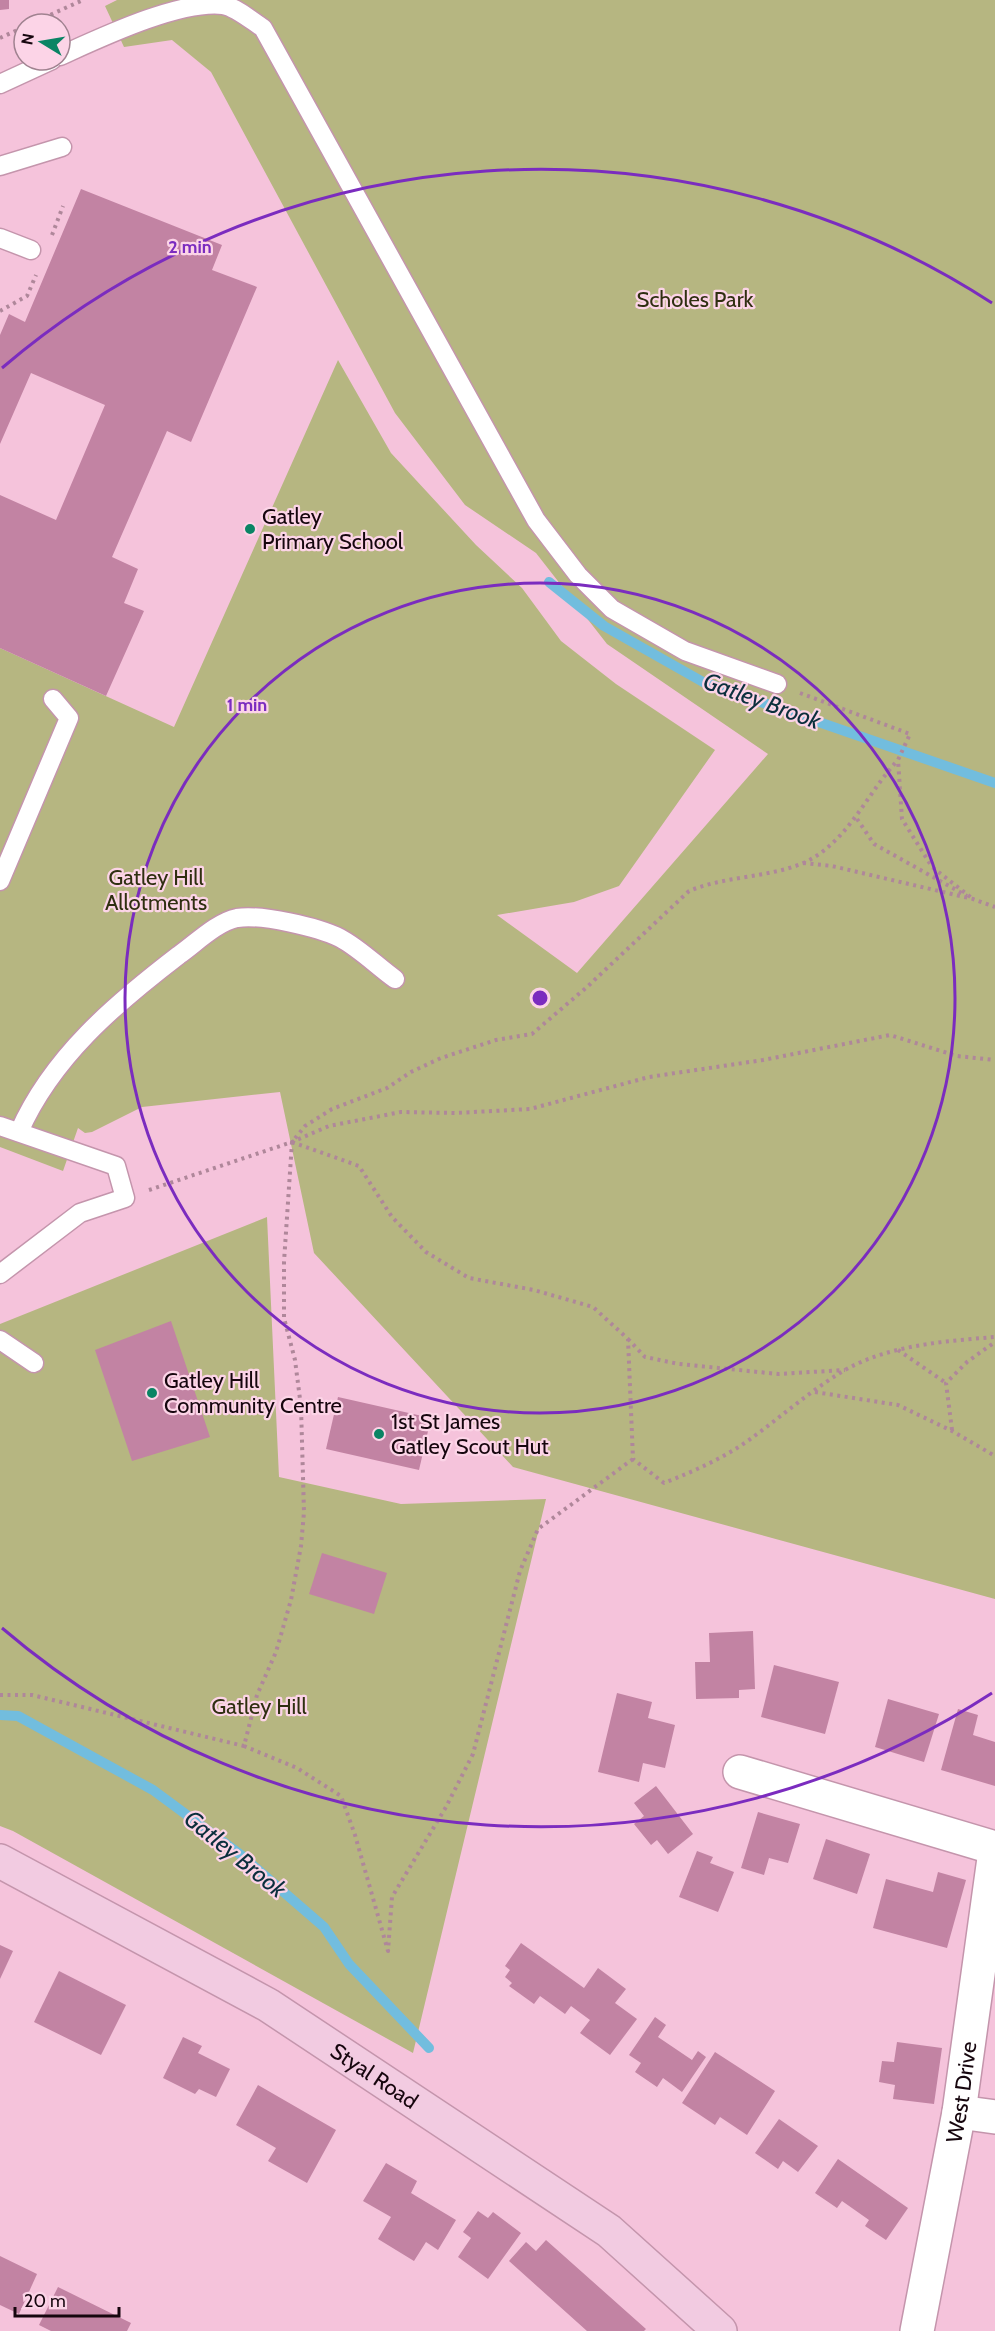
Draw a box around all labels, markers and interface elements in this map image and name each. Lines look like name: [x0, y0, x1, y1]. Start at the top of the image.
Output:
north arrow: [12, 12, 72, 72]
text: N: [17, 32, 38, 47]
text: 2 min: [168, 236, 212, 258]
park label: Scholes Park: [637, 286, 754, 313]
place label: Gatley Primary School: [262, 503, 404, 555]
marker: Gatley Primary School: [243, 522, 257, 536]
water label: Gatley Brook: [699, 666, 826, 735]
text: 1 min: [227, 694, 267, 716]
park label: Gatley Hill Allotments: [105, 864, 207, 916]
centre of rings: [530, 988, 550, 1008]
place label: Gatley Hill Community Centre: [164, 1367, 342, 1419]
marker: Gatley Hill Community Centre: [145, 1386, 159, 1400]
place label: 1st St James Gatley Scout Hut: [391, 1408, 549, 1460]
marker: 1st St James Gatley Scout Hut: [372, 1427, 386, 1441]
park label: Gatley Hill: [211, 1693, 307, 1720]
water label: Gatley Brook: [178, 1804, 293, 1904]
street label: Styal Road: [325, 2037, 423, 2115]
street label: West Drive: [940, 2040, 983, 2145]
scale bar: [15, 2280, 118, 2318]
text: 20 m: [24, 2290, 66, 2312]

